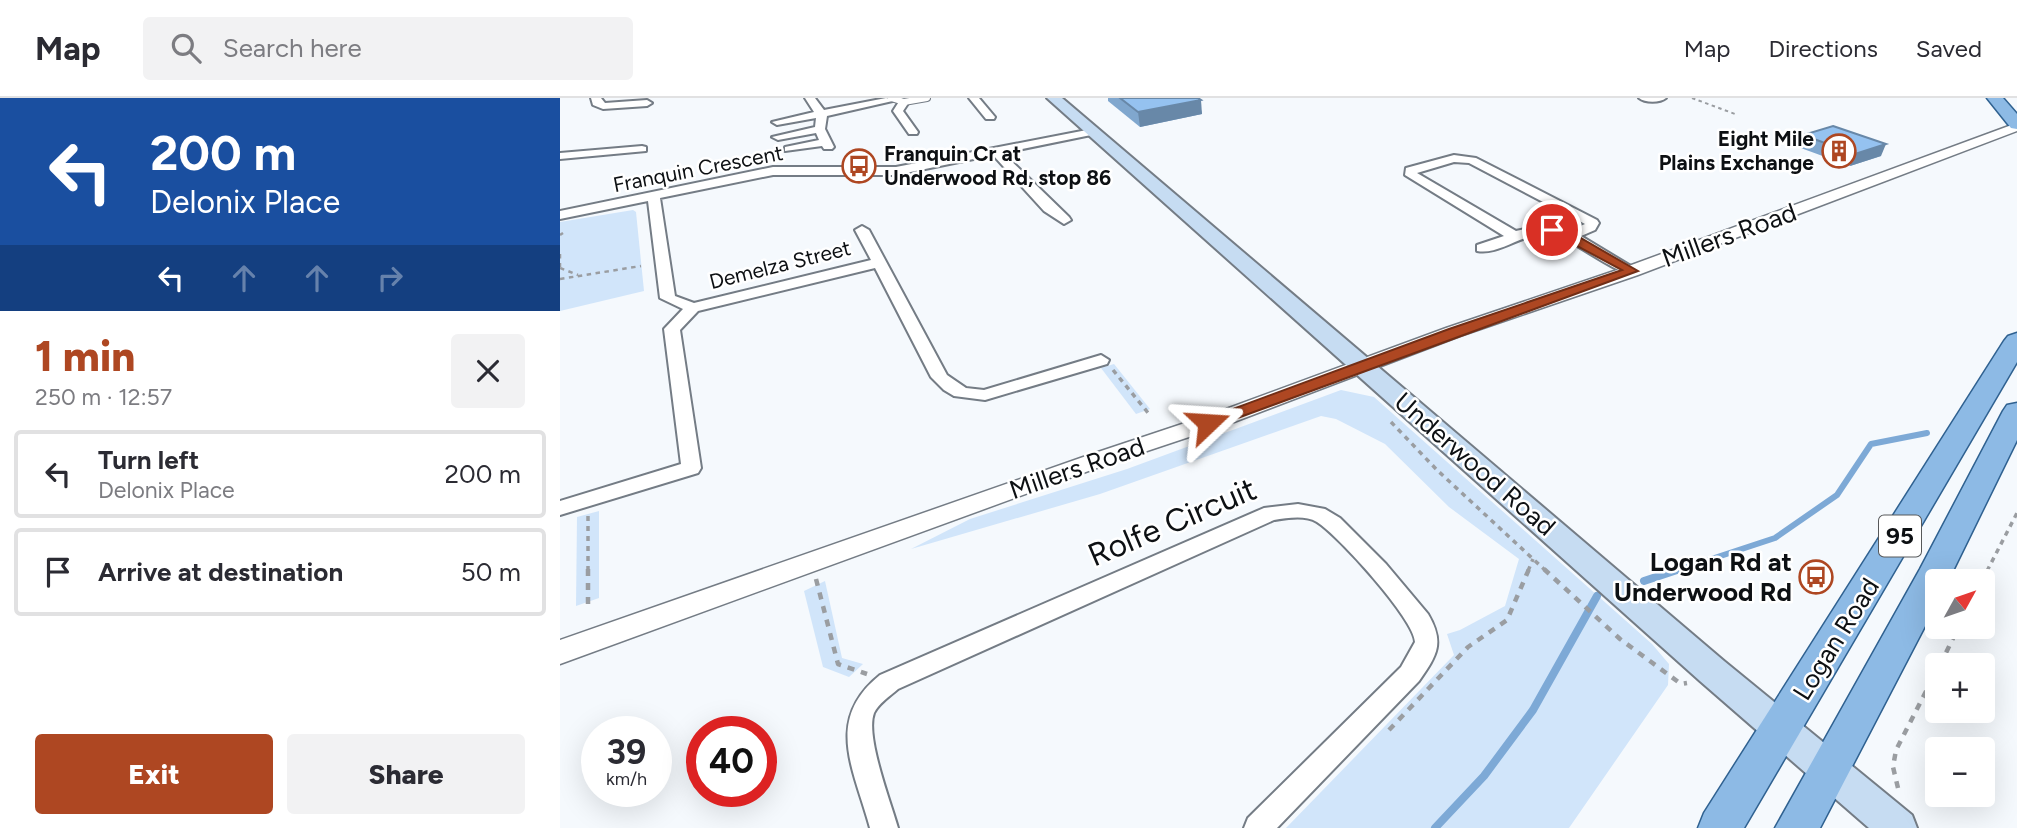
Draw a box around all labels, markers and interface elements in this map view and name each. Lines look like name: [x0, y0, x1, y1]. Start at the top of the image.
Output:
search box: [143, 17, 633, 80]
text: Map: [35, 29, 101, 68]
icon: search: [167, 29, 205, 67]
text: Search here: [223, 32, 362, 64]
text: Map: [1684, 34, 1730, 63]
text: Directions: [1768, 34, 1878, 63]
text: Saved: [1916, 34, 1982, 63]
text: 200 m: [150, 123, 296, 182]
icon: left: [35, 126, 126, 217]
place label: Eight Mile Plains Exchange: [1659, 126, 1814, 175]
building icon: Eight Mile Plains Exchange: [1820, 132, 1858, 170]
street label: Franquin Crescent: [611, 140, 785, 197]
place label: Franquin Cr at Underwood Rd, stop 86: [884, 141, 1111, 190]
bus stop icon: Franquin Cr at Underwood Rd, stop 86: [840, 147, 878, 185]
text: Delonix Place: [150, 183, 340, 221]
street label: Millers Road: [1657, 196, 1801, 274]
pin: [1522, 200, 1582, 260]
icon: arrive: [1533, 211, 1571, 249]
street label: Demelza Street: [707, 235, 853, 294]
icon: left: [152, 259, 190, 297]
icon: ahead: [225, 259, 263, 297]
icon: ahead: [298, 259, 336, 297]
icon: right: [371, 259, 409, 297]
text: 1 min: [35, 331, 135, 382]
button: close: [451, 334, 525, 408]
text: 250 m · 12:57: [35, 383, 172, 411]
street label: Underwood Road: [1388, 385, 1562, 543]
position arrow: [1171, 386, 1245, 460]
street label: Millers Road: [1005, 430, 1149, 506]
text: Turn left: [98, 444, 199, 476]
icon: left: [39, 455, 77, 493]
text: 200 m: [445, 458, 521, 490]
street label: Rolfe Circuit: [1082, 470, 1262, 574]
text: Delonix Place: [98, 476, 235, 504]
road number: 95: [1879, 516, 1921, 556]
place label: Logan Rd at Underwood Rd: [1614, 546, 1792, 608]
icon: arrive: [39, 553, 77, 591]
text: Arrive at destination: [98, 556, 343, 588]
text: 50 m: [461, 556, 521, 588]
bus stop icon: Logan Rd at Underwood Rd: [1797, 558, 1835, 596]
north arrow: [1925, 569, 1995, 639]
map controls: [1925, 569, 1995, 807]
street label: Logan Road: [1786, 572, 1886, 706]
button: +: [1925, 653, 1995, 723]
speed limit sign: 40: [686, 716, 777, 807]
text: 39: [607, 731, 646, 773]
button: Exit: [35, 734, 273, 814]
button: Share: [287, 734, 525, 814]
button: −: [1925, 737, 1995, 807]
text: km/h: [606, 768, 647, 790]

